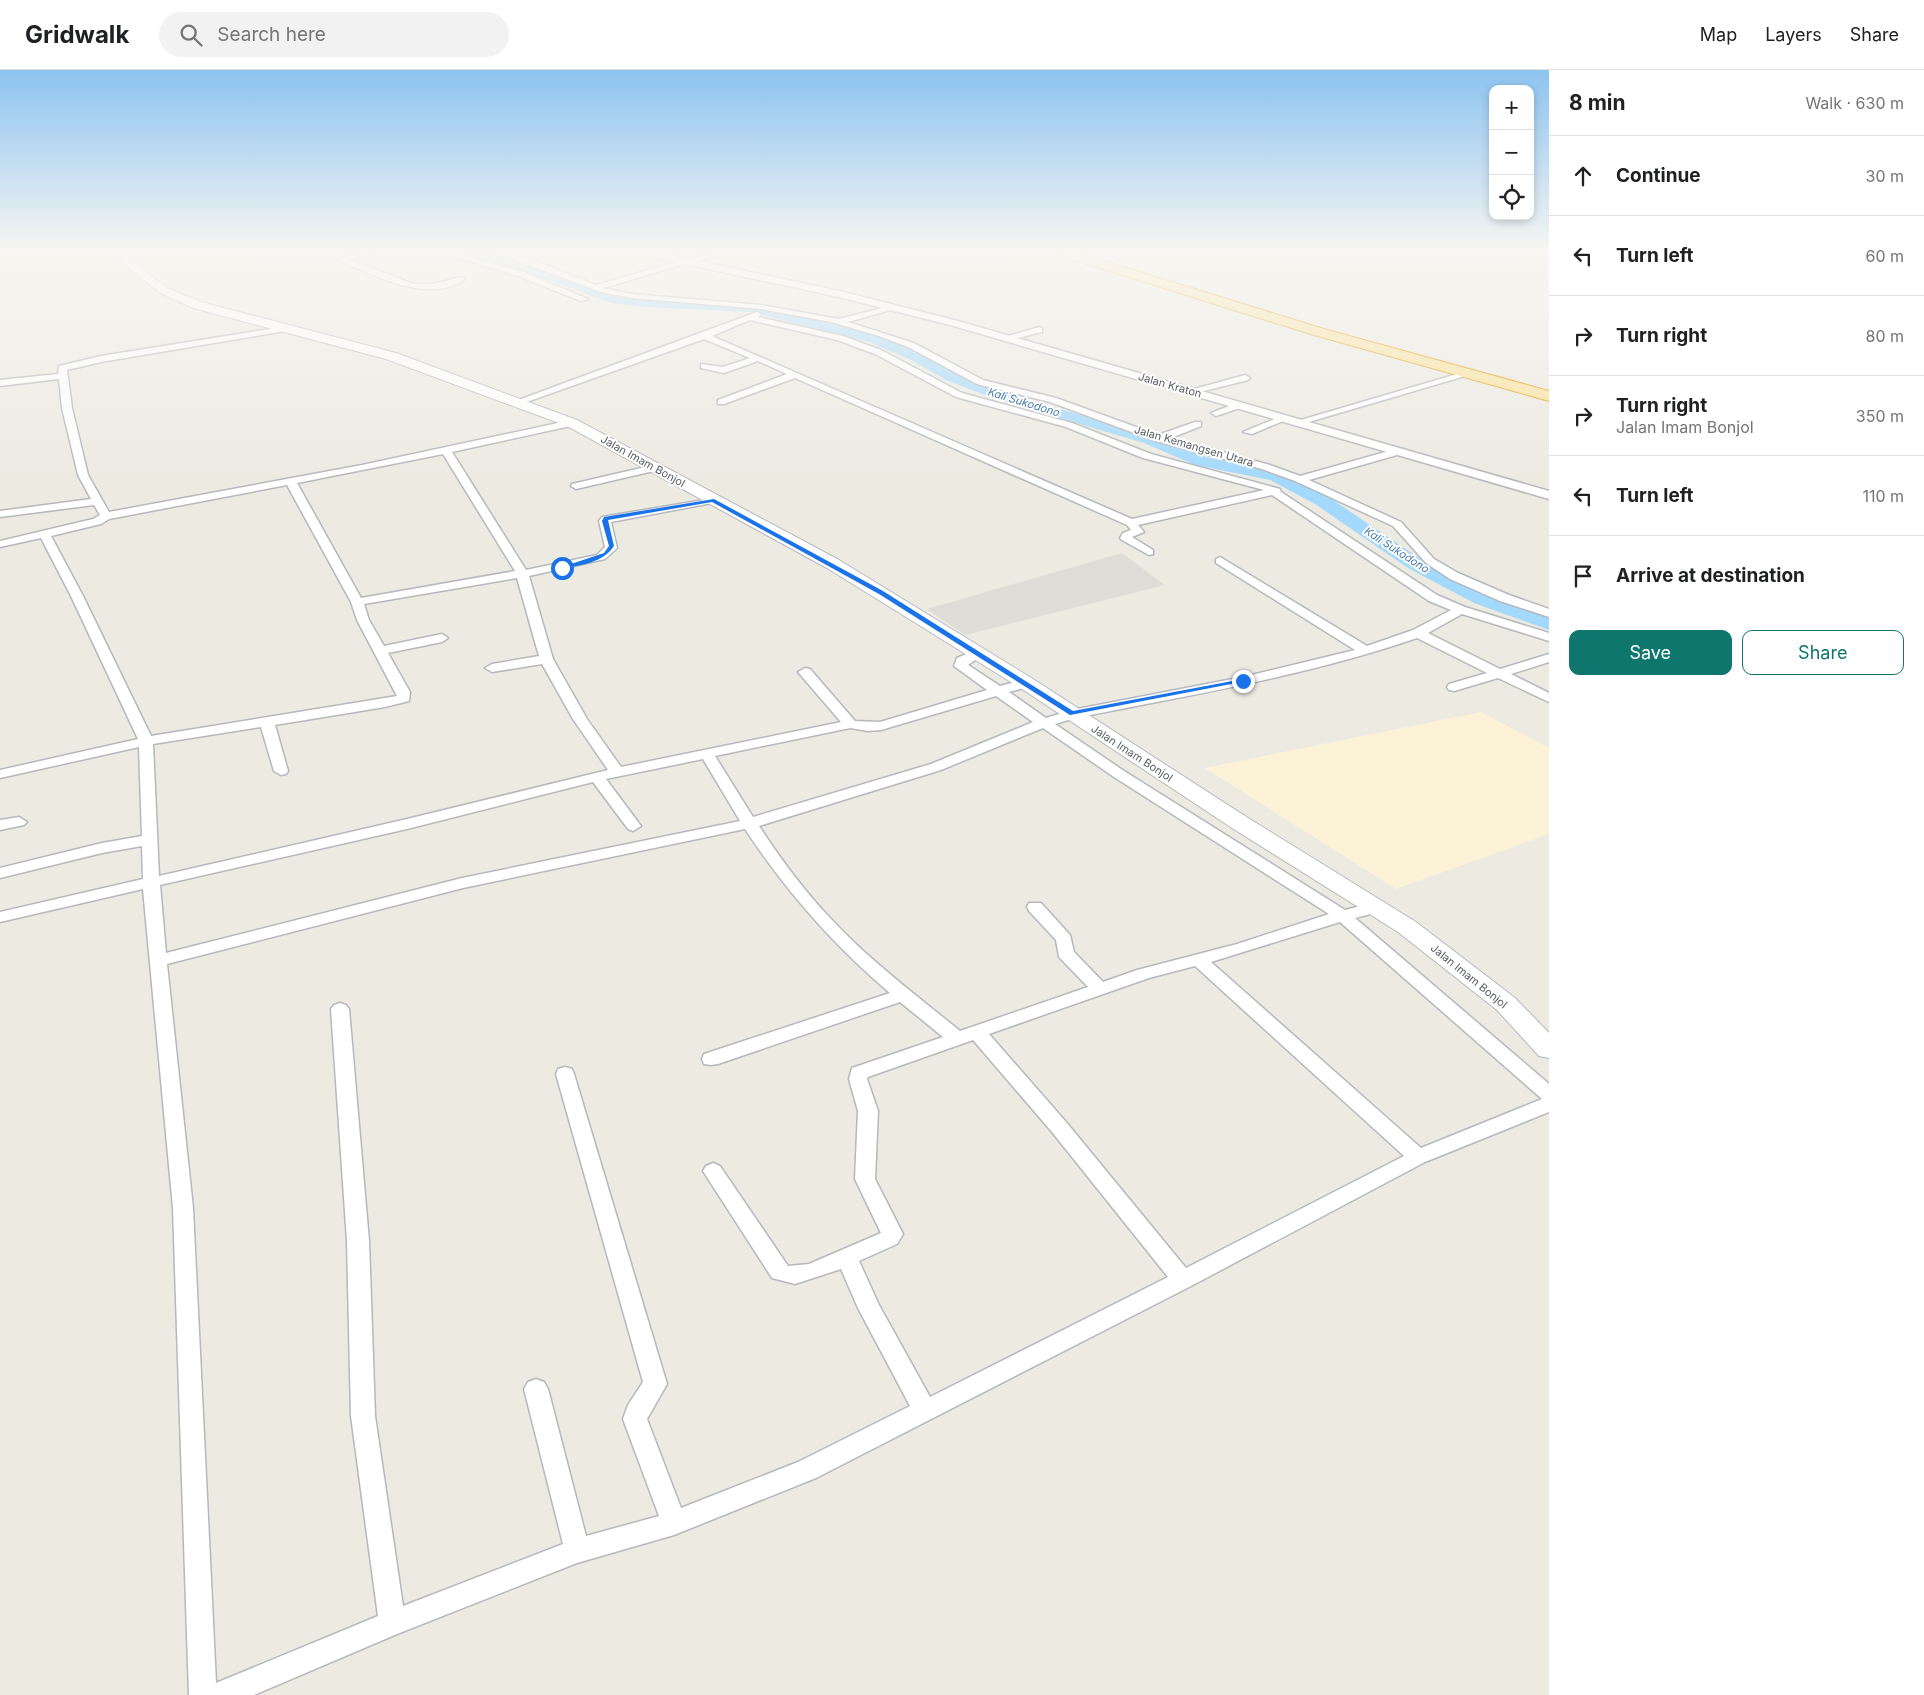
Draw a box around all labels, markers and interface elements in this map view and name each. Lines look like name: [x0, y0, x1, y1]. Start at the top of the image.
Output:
search box: [159, 12, 509, 57]
text: Gridwalk: [25, 20, 129, 49]
icon: search: [177, 21, 205, 49]
text: Search here: [217, 23, 326, 46]
text: Map: [1700, 24, 1737, 45]
text: Layers: [1765, 24, 1822, 45]
text: Share: [1850, 24, 1899, 45]
map controls: [1489, 85, 1534, 220]
button: +: [1489, 85, 1534, 130]
text: 8 min: [1569, 90, 1626, 115]
text: Walk · 630 m: [1805, 93, 1904, 113]
button: −: [1489, 130, 1534, 175]
icon: ahead: [1569, 162, 1597, 190]
text: Continue: [1616, 164, 1701, 187]
text: 30 m: [1866, 166, 1904, 186]
button: locate: [1489, 175, 1534, 220]
icon: left: [1569, 242, 1597, 270]
text: Turn left: [1616, 244, 1694, 267]
text: 60 m: [1865, 246, 1904, 266]
icon: right: [1569, 322, 1597, 350]
text: Turn right: [1616, 324, 1707, 347]
text: 80 m: [1865, 326, 1904, 346]
street label: Jalan Kraton: [1137, 369, 1203, 401]
water label: Kali Sukodono: [986, 384, 1062, 420]
text: Turn right: [1616, 394, 1707, 417]
icon: right: [1569, 402, 1597, 430]
text: 350 m: [1856, 406, 1904, 426]
text: Jalan Imam Bonjol: [1616, 417, 1754, 437]
street label: Jalan Kemangsen Utara: [1133, 422, 1255, 470]
street label: Jalan Imam Bonjol: [598, 432, 688, 490]
icon: left: [1569, 482, 1597, 510]
text: Turn left: [1616, 484, 1694, 507]
text: 110 m: [1862, 486, 1904, 506]
water label: Kali Sukodono: [1362, 524, 1432, 576]
route start: [551, 557, 574, 580]
icon: arrive: [1569, 562, 1597, 590]
text: Arrive at destination: [1616, 564, 1805, 587]
button: Save: [1569, 630, 1732, 675]
button: Share: [1742, 630, 1904, 675]
route end: [1232, 670, 1255, 693]
street label: Jalan Imam Bonjol: [1089, 721, 1175, 785]
street label: Jalan Imam Bonjol: [1428, 941, 1510, 1011]

